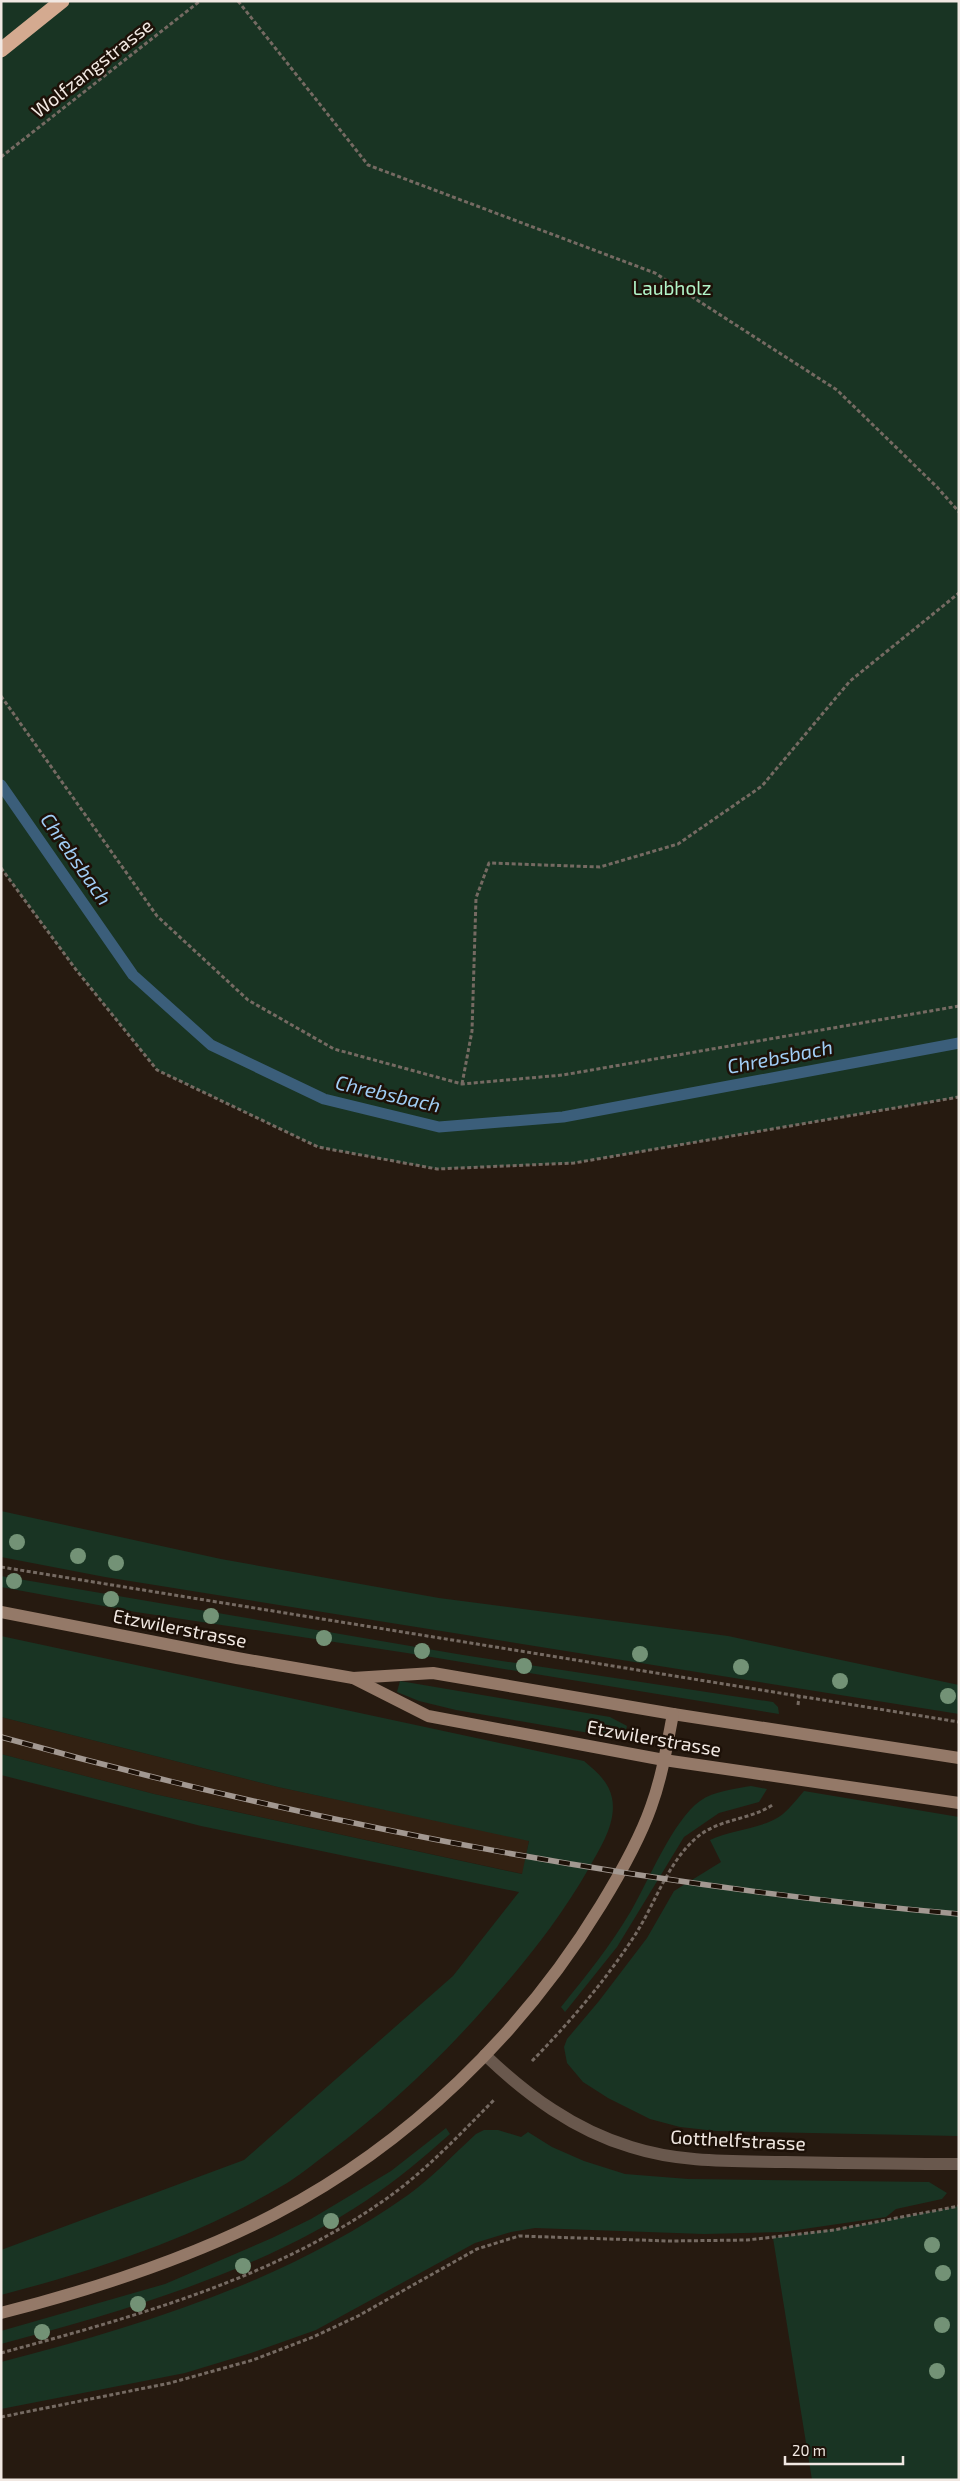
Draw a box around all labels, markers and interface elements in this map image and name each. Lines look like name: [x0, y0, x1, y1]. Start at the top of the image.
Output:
street label: Wolfzangstrasse: [27, 13, 157, 122]
park label: Laubholz: [632, 276, 712, 299]
water label: Chrebsbach: [36, 808, 117, 909]
water label: Chrebsbach: [725, 1034, 835, 1078]
water label: Chrebsbach: [333, 1069, 443, 1117]
street label: Etzwilerstrasse: [111, 1603, 249, 1652]
street label: Etzwilerstrasse: [585, 1714, 723, 1761]
street label: Gotthelfstrasse: [670, 2124, 806, 2155]
scale bar: [785, 2434, 902, 2466]
text: 20 m: [792, 2441, 826, 2459]

